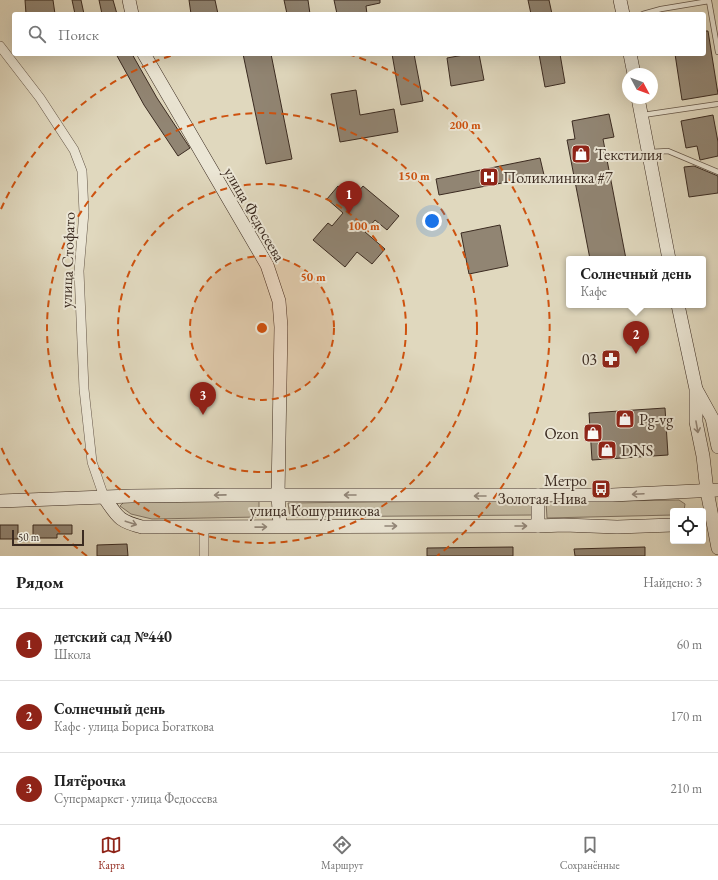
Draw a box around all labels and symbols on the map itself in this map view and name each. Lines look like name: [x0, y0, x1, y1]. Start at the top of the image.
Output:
north arrow: [622, 68, 658, 104]
text: 200 m: [449, 117, 481, 133]
shop icon: Текстилия: [570, 143, 592, 165]
place label: Текстилия: [595, 144, 662, 165]
street label: улица Федосеева: [219, 163, 290, 266]
hospital icon: Поликлиника #7: [478, 166, 500, 188]
place label: Поликлиника #7: [503, 167, 613, 188]
text: 150 m: [398, 168, 430, 184]
pin: 1: [336, 181, 362, 214]
street label: улица Стофато: [55, 211, 80, 309]
your location: [422, 211, 442, 231]
text: 100 m: [348, 218, 380, 234]
text: 50 m: [300, 269, 326, 285]
centre of rings: [255, 321, 269, 335]
pin: 2: [623, 321, 649, 354]
pharmacy icon: 03: [600, 348, 622, 370]
place label: 03: [582, 349, 597, 370]
pin: 3: [190, 382, 216, 415]
shop icon: Pg-vg: [614, 408, 636, 430]
place label: Pg-vg: [639, 409, 674, 430]
one-way arrow: [694, 420, 702, 433]
shop icon: Ozon: [582, 422, 604, 444]
place label: Ozon: [544, 423, 580, 444]
shop icon: DNS: [596, 439, 618, 461]
place label: DNS: [621, 440, 653, 461]
place label: Метро Золотая Нива: [498, 470, 588, 509]
bus stop icon: Метро Золотая Нива: [590, 478, 612, 500]
one-way arrow: [632, 490, 645, 497]
one-way arrow: [214, 491, 227, 499]
one-way arrow: [344, 491, 357, 499]
one-way arrow: [474, 492, 487, 500]
street label: улица Кошурникова: [250, 500, 381, 521]
one-way arrow: [125, 520, 137, 528]
one-way arrow: [384, 522, 397, 530]
one-way arrow: [514, 522, 527, 530]
one-way arrow: [254, 523, 267, 531]
scale bar: [12, 528, 84, 547]

